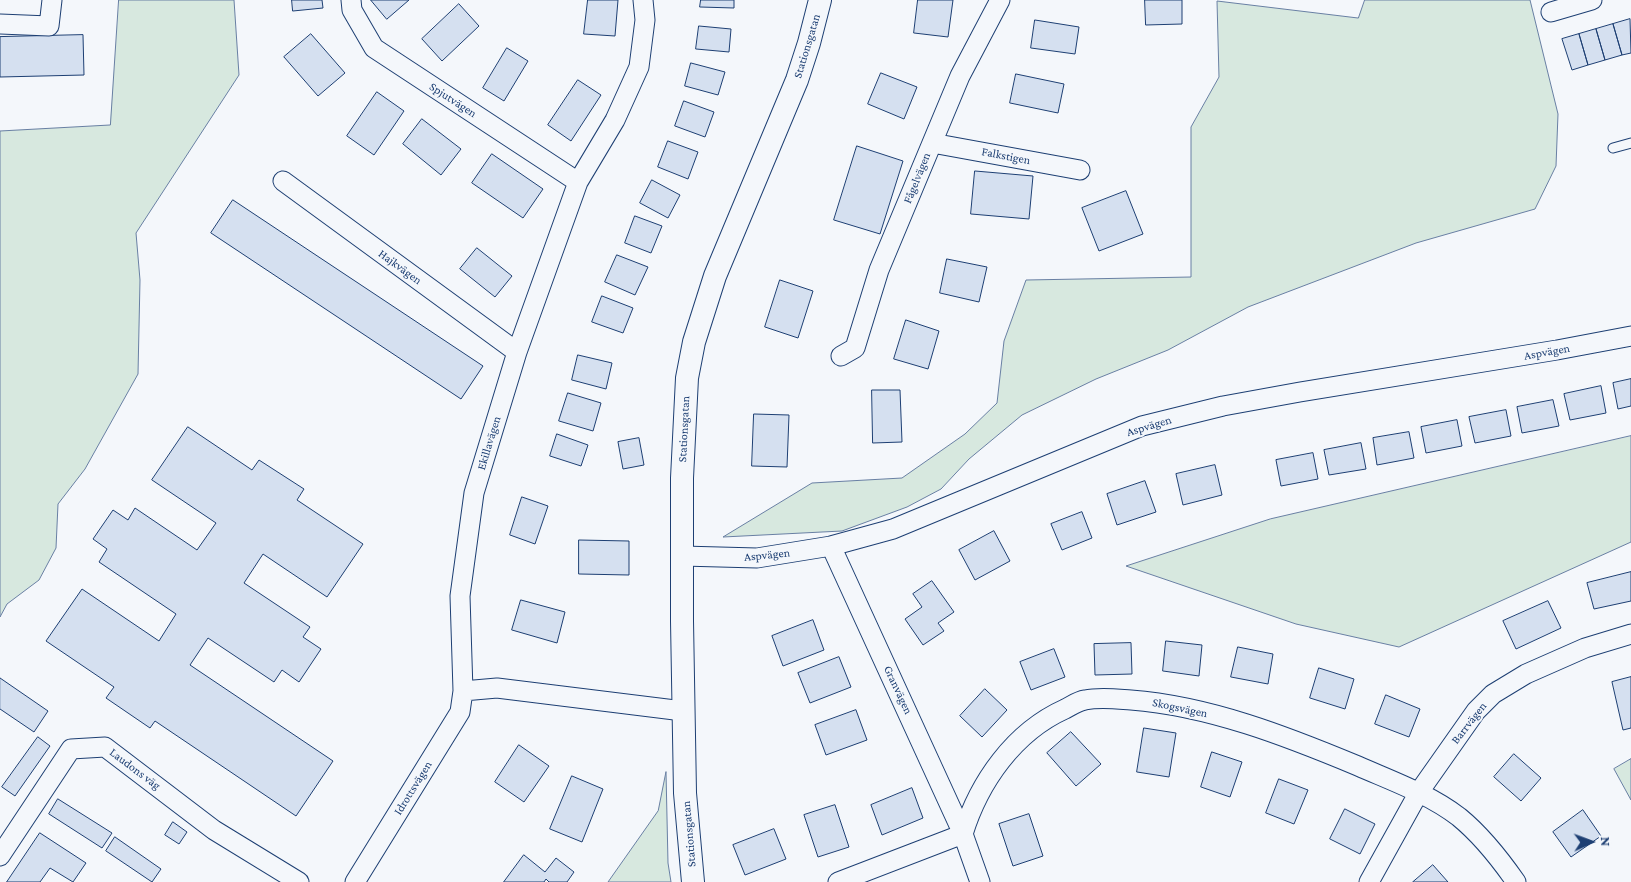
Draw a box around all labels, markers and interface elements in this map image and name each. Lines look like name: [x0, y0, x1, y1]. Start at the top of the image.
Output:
street label: Stationsgatan: [790, 12, 824, 80]
street label: Spjutvägen: [427, 79, 479, 121]
street label: Falkstigen: [980, 144, 1032, 168]
street label: Fågelvägen: [900, 150, 934, 206]
street label: Hajkvägen: [375, 246, 425, 288]
street label: Aspvägen: [1523, 341, 1571, 363]
street label: Stationsgatan: [675, 395, 693, 463]
street label: Aspvägen: [1125, 412, 1173, 440]
street label: Ekillavägen: [474, 414, 504, 472]
street label: Aspvägen: [743, 545, 791, 565]
street label: Granvägen: [880, 663, 916, 717]
street label: Skogsvägen: [1151, 695, 1209, 721]
street label: Barrvägen: [1448, 699, 1490, 747]
street label: Laudons väg: [107, 745, 163, 793]
street label: Idrottsvägen: [391, 758, 435, 818]
street label: Stationsgatan: [679, 800, 699, 868]
north arrow: [1566, 817, 1616, 867]
text: N: [1598, 836, 1614, 847]

